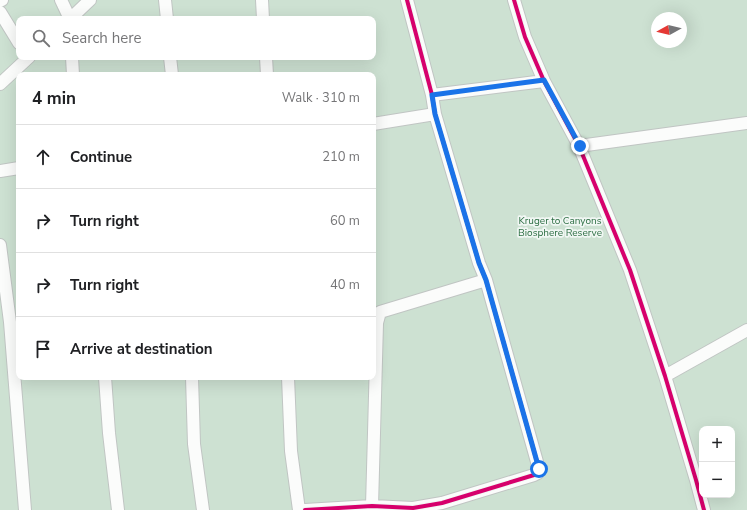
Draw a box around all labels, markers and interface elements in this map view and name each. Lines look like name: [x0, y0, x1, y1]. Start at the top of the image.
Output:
north arrow: [651, 12, 687, 48]
search box: [16, 16, 376, 60]
icon: search: [30, 27, 52, 49]
text: Search here: [62, 28, 142, 48]
text: 4 min: [32, 87, 76, 110]
text: Walk · 310 m: [282, 89, 360, 107]
route end: [571, 137, 589, 155]
icon: ahead: [32, 146, 54, 168]
text: Continue: [70, 147, 132, 167]
text: 210 m: [322, 148, 360, 166]
icon: right: [32, 210, 54, 232]
text: Turn right: [70, 211, 139, 231]
text: 60 m: [330, 212, 360, 230]
park label: Kruger to Canyons Biosphere Reserve: [518, 214, 602, 240]
icon: right: [32, 274, 54, 296]
text: Turn right: [70, 275, 139, 295]
text: 40 m: [330, 276, 360, 294]
icon: arrive: [32, 338, 54, 360]
text: Arrive at destination: [70, 339, 213, 359]
map controls: [699, 426, 735, 498]
button: +: [699, 426, 735, 462]
route start: [530, 460, 548, 478]
button: −: [699, 462, 735, 498]

